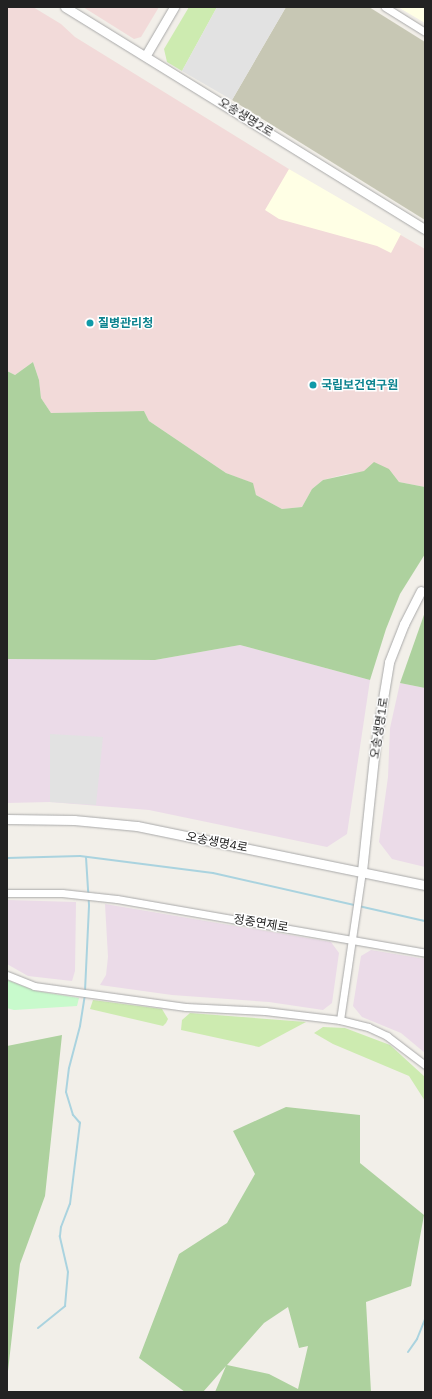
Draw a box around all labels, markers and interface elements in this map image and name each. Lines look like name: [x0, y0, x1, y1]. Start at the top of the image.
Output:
street label: 오송생명2로: [216, 94, 276, 140]
place label: 질병관리청: [98, 316, 153, 330]
marker: 질병관리청: [85, 318, 95, 328]
place label: 국립보건연구원: [321, 378, 398, 392]
marker: 국립보건연구원: [308, 380, 318, 390]
street label: 오송생명1로: [367, 696, 391, 760]
street label: 오송생명4로: [185, 829, 249, 855]
street label: 정중연제로: [233, 912, 289, 934]

